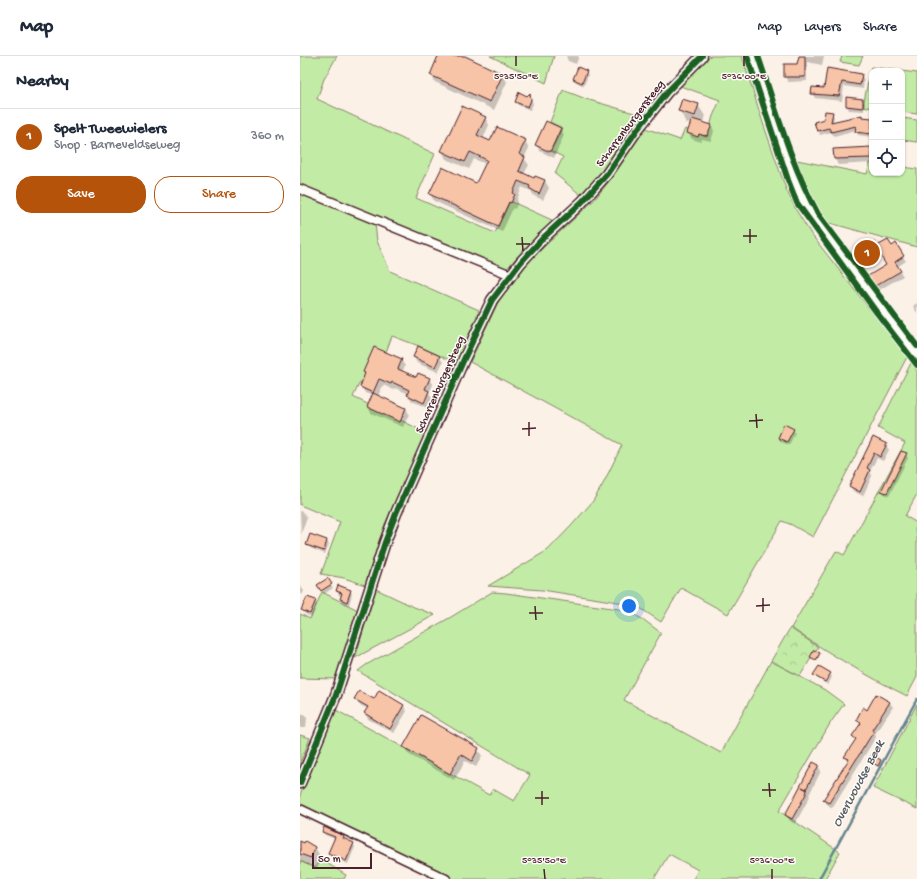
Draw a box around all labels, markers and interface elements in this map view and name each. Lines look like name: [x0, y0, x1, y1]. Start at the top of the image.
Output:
text: Map: [20, 16, 53, 39]
text: Map: [758, 19, 782, 36]
text: Layers: [804, 19, 841, 36]
text: Share: [863, 19, 897, 36]
map controls: [869, 68, 905, 176]
button: +: [869, 68, 905, 104]
text: 5°35'50"E: [494, 71, 539, 83]
text: 5°36'00"E: [722, 71, 767, 83]
text: Nearby: [16, 72, 69, 92]
street label: Scharrenburgersteeg: [594, 78, 668, 170]
button: −: [869, 104, 905, 140]
text: Spelt Tweewielers: [54, 120, 166, 138]
text: 1: [26, 129, 32, 144]
text: 360 m: [251, 129, 284, 144]
text: Shop · Barneveldseweg: [54, 138, 180, 153]
button: locate: [869, 140, 905, 176]
button: Save: [16, 176, 146, 213]
button: Share: [154, 176, 284, 213]
pin: 1: [854, 238, 880, 268]
street label: Scharrenburgersteeg: [413, 334, 469, 436]
your location: [619, 596, 639, 616]
water label: Overwoudse Beek: [830, 737, 889, 830]
scale bar: [312, 851, 372, 870]
text: 50 m: [318, 854, 340, 866]
text: 5°35'50"E: [522, 855, 567, 867]
text: 5°36'00"E: [750, 855, 795, 867]

